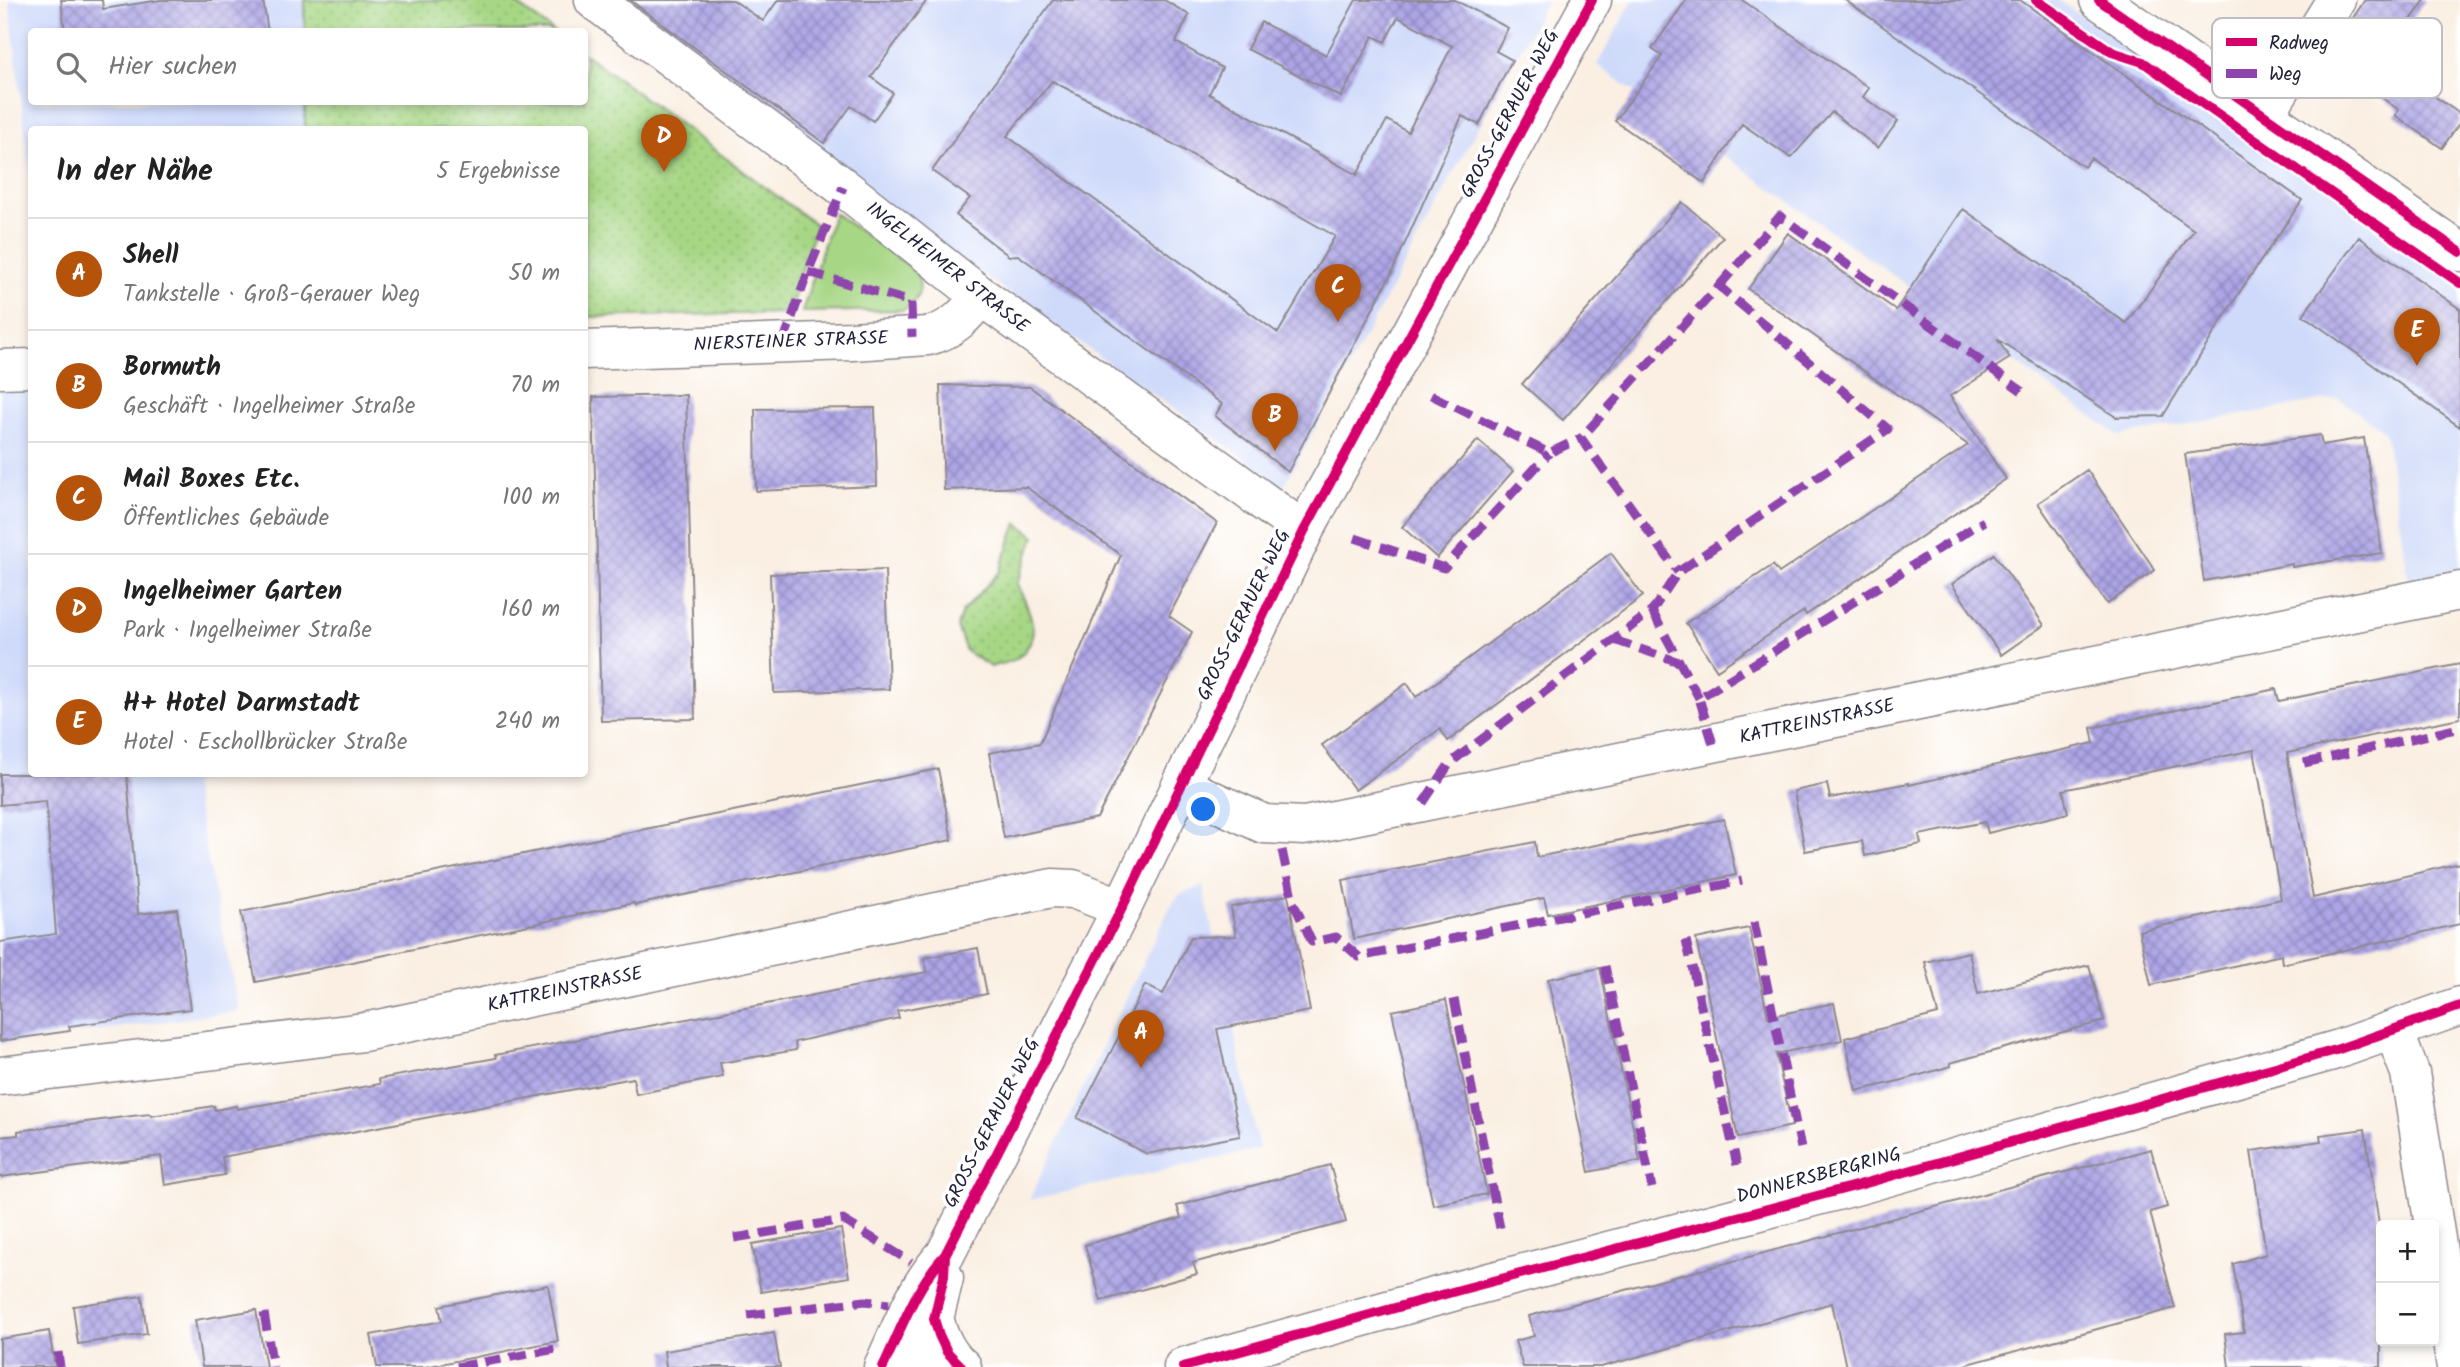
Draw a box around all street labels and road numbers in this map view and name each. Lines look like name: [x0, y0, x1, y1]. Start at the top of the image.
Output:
street label: GROSS-GERAUER WEG: [1453, 24, 1567, 204]
street label: INGELHEIMER STRASSE: [859, 194, 1036, 342]
street label: NIERSTEINER STRASSE: [693, 324, 890, 360]
street label: GROSS-GERAUER WEG: [1189, 524, 1299, 706]
street label: KATTREINSTRASSE: [1736, 691, 1898, 753]
street label: KATTREINSTRASSE: [484, 959, 646, 1021]
street label: GROSS-GERAUER WEG: [936, 1033, 1048, 1213]
street label: DONNERSBERGRING: [1733, 1140, 1905, 1212]

